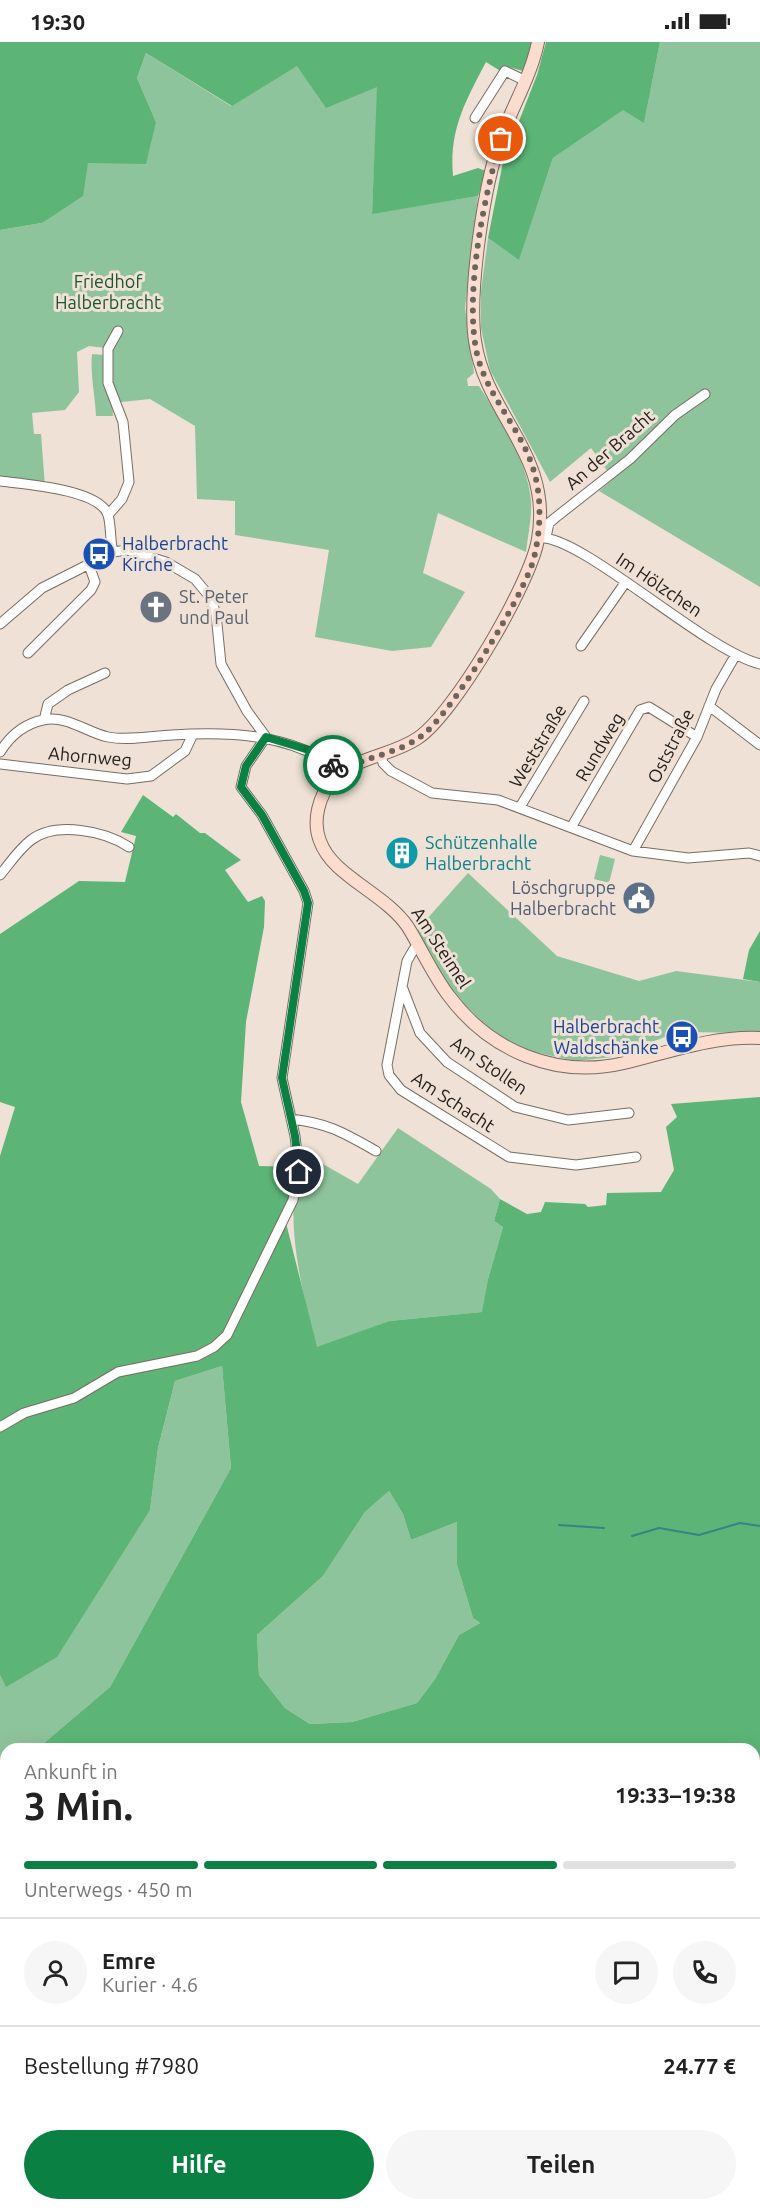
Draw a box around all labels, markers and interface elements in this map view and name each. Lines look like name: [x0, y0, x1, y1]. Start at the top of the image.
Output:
text: 19:30: [30, 9, 85, 34]
pin: [475, 113, 526, 164]
icon: bag: [484, 122, 517, 155]
park label: Friedhof Halberbracht: [55, 271, 161, 312]
street label: An der Bracht: [561, 405, 658, 493]
place label: Halberbracht Kirche: [122, 533, 228, 574]
bus stop icon: Halberbracht Kirche: [81, 536, 117, 572]
street label: Im Hölzchen: [613, 548, 706, 620]
place label: St. Peter und Paul: [179, 586, 249, 627]
church icon: St. Peter und Paul: [138, 589, 174, 625]
street label: Weststraße: [505, 701, 570, 790]
street label: Oststraße: [643, 705, 697, 786]
street label: Rundweg: [571, 709, 627, 784]
courier: [303, 735, 363, 795]
street label: Ahornweg: [47, 742, 133, 770]
icon: bike: [317, 749, 350, 782]
place label: Schützenhalle Halberbracht: [425, 832, 538, 873]
building icon: Schützenhalle Halberbracht: [384, 835, 420, 871]
place label: Löschgruppe Halberbracht: [510, 877, 616, 918]
public building icon: Löschgruppe Halberbracht: [621, 880, 657, 916]
street label: Am Steimel: [408, 903, 476, 992]
place label: Halberbracht Waldschänke: [553, 1016, 659, 1057]
bus stop icon: Halberbracht Waldschänke: [664, 1019, 700, 1055]
street label: Am Stollen: [447, 1032, 532, 1098]
street label: Am Schacht: [409, 1067, 499, 1135]
pin: [273, 1146, 324, 1197]
icon: home: [282, 1155, 315, 1188]
text: Ankunft in: [24, 1760, 118, 1783]
text: 19:33–19:38: [615, 1782, 736, 1807]
text: 3 Min.: [24, 1784, 133, 1827]
text: Unterwegs · 450 m: [24, 1878, 192, 1901]
button: person: [24, 1941, 87, 2004]
button: chat: [595, 1941, 658, 2004]
button: phone: [673, 1941, 736, 2004]
text: Emre: [102, 1948, 156, 1973]
text: Kurier · 4.6: [102, 1973, 198, 1996]
text: Bestellung #7980: [24, 2053, 199, 2078]
text: 24.77 €: [663, 2053, 736, 2078]
button: Hilfe: [24, 2130, 374, 2199]
button: Teilen: [386, 2130, 736, 2199]

